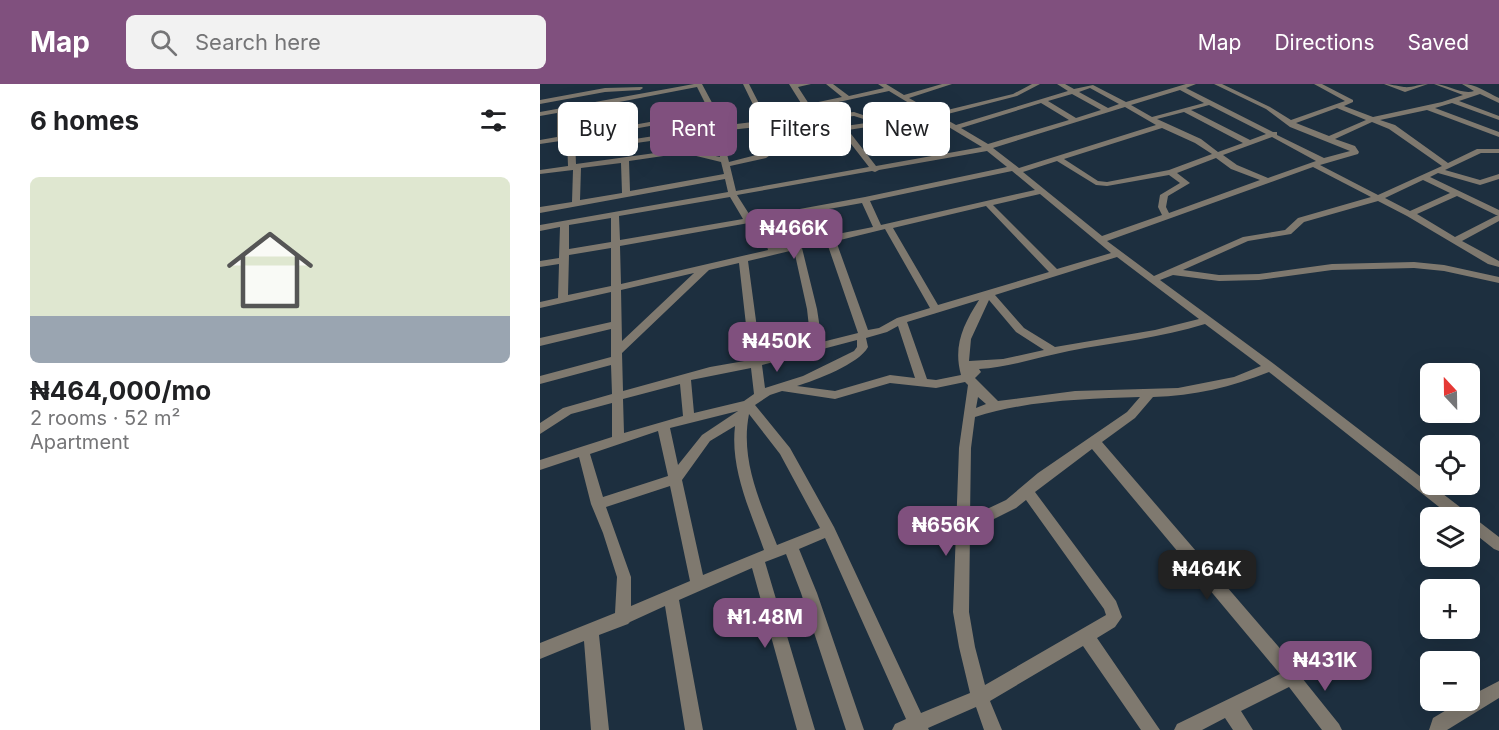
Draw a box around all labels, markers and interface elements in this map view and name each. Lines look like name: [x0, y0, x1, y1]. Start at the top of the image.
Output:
search box: [126, 15, 546, 69]
text: Map: [30, 25, 90, 59]
icon: search: [147, 26, 180, 59]
text: Search here: [195, 29, 321, 55]
text: Map: [1198, 30, 1241, 55]
text: Directions: [1274, 30, 1375, 55]
text: Saved: [1408, 30, 1469, 55]
chip: Buy: [558, 102, 638, 156]
chip: Rent: [650, 102, 737, 156]
chip: Filters: [749, 102, 851, 156]
chip: New: [863, 102, 950, 156]
icon: filters: [477, 104, 510, 137]
text: 6 homes: [30, 105, 139, 136]
pin: ₦466K: [752, 209, 836, 260]
icon: home: [216, 216, 324, 324]
text: ₦466K: [759, 216, 829, 240]
pin: ₦450K: [735, 322, 819, 373]
text: ₦450K: [742, 329, 812, 353]
north arrow: [1420, 363, 1480, 423]
map controls: [1420, 363, 1480, 711]
text: ₦464,000/mo: [30, 375, 211, 406]
text: 2 rooms · 52 m²: [30, 406, 180, 430]
text: Apartment: [30, 430, 129, 454]
button: locate: [1420, 435, 1480, 495]
pin: ₦656K: [904, 506, 988, 557]
button: layers: [1420, 507, 1480, 567]
text: ₦656K: [912, 513, 980, 537]
pin: ₦464K: [1165, 550, 1249, 601]
text: ₦464K: [1172, 557, 1242, 581]
button: +: [1420, 579, 1480, 639]
pin: ₦1.48M: [716, 598, 814, 649]
text: ₦1.48M: [727, 605, 803, 629]
pin: ₦431K: [1283, 641, 1367, 692]
text: ₦431K: [1293, 648, 1357, 672]
button: −: [1420, 651, 1480, 711]

